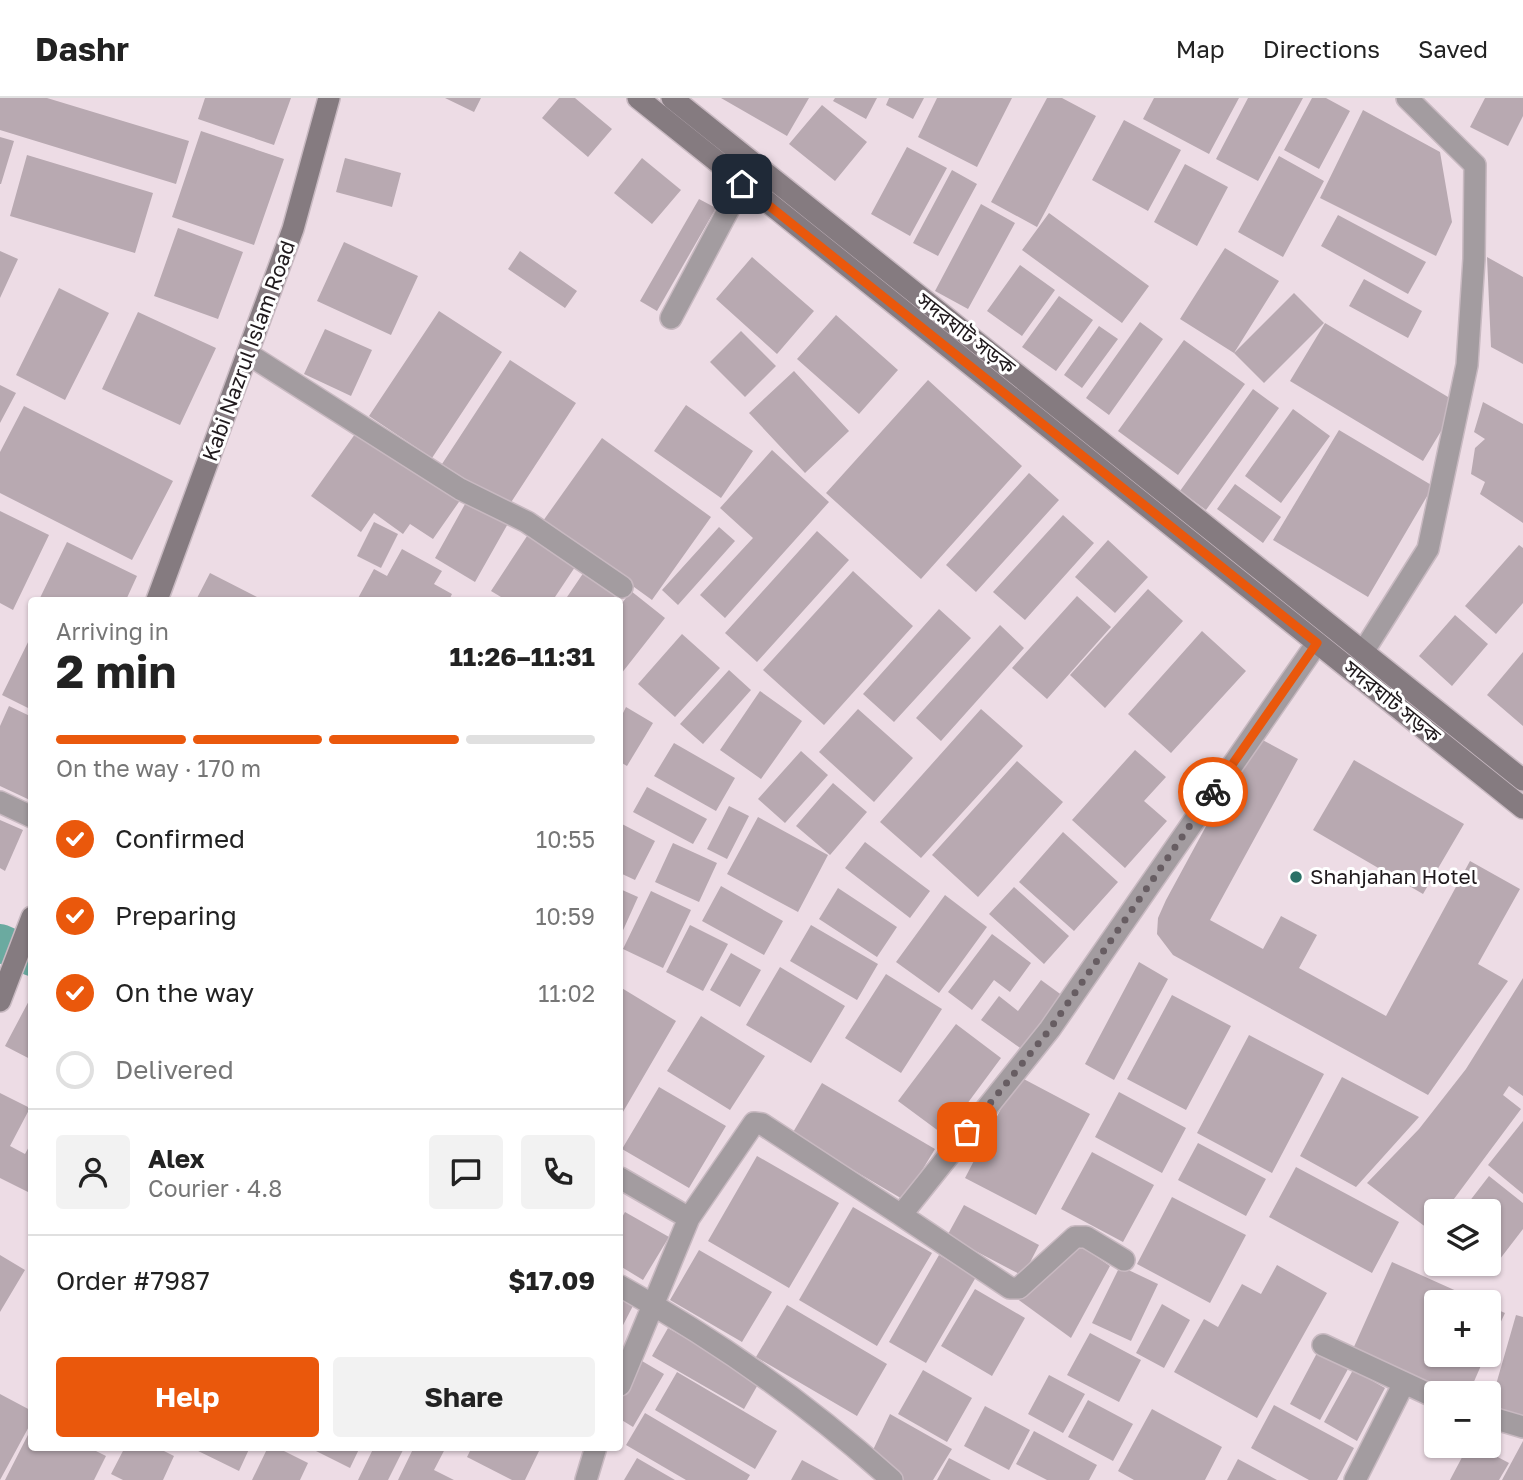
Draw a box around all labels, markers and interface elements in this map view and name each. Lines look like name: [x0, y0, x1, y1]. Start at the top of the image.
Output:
text: Dashr: [35, 29, 129, 68]
text: Map: [1176, 34, 1225, 63]
text: Directions: [1263, 34, 1380, 63]
text: Saved: [1418, 34, 1488, 63]
pin: [712, 154, 772, 214]
icon: home: [723, 165, 761, 203]
street label: Kabi Nazrul Islam Road: [196, 237, 300, 465]
street label: সদরঘাট সড়ক: [912, 286, 1022, 380]
text: Arriving in: [56, 617, 169, 645]
text: 11:26–11:31: [449, 641, 595, 672]
text: 2 min: [56, 643, 176, 698]
street label: সদরঘাট সড়ক: [1338, 653, 1447, 749]
text: On the way · 170 m: [56, 754, 261, 782]
courier: [1178, 757, 1248, 827]
icon: bike: [1194, 773, 1232, 811]
icon: check: [56, 820, 94, 858]
text: Confirmed: [115, 823, 245, 854]
text: 10:55: [536, 825, 595, 853]
place label: Shahjahan Hotel: [1310, 863, 1477, 889]
marker: Shahjahan Hotel: [1288, 869, 1304, 885]
icon: check: [56, 897, 94, 935]
text: Preparing: [115, 900, 237, 931]
text: 10:59: [535, 902, 595, 930]
icon: check: [56, 974, 94, 1012]
text: On the way: [115, 977, 254, 1008]
text: 11:02: [538, 979, 595, 1007]
text: Delivered: [115, 1054, 234, 1085]
pin: [937, 1102, 997, 1162]
icon: bag: [948, 1113, 986, 1151]
button: person: [56, 1135, 130, 1209]
button: chat: [429, 1135, 503, 1209]
button: phone: [521, 1135, 595, 1209]
text: Alex: [148, 1143, 205, 1174]
text: Courier · 4.8: [148, 1174, 282, 1202]
map controls: [1424, 1199, 1501, 1458]
button: layers: [1424, 1199, 1501, 1276]
text: Order #7987: [56, 1265, 210, 1296]
text: $17.09: [508, 1265, 595, 1296]
button: +: [1424, 1290, 1501, 1367]
button: Help: [56, 1357, 319, 1437]
button: Share: [333, 1357, 595, 1437]
button: −: [1424, 1381, 1501, 1458]

